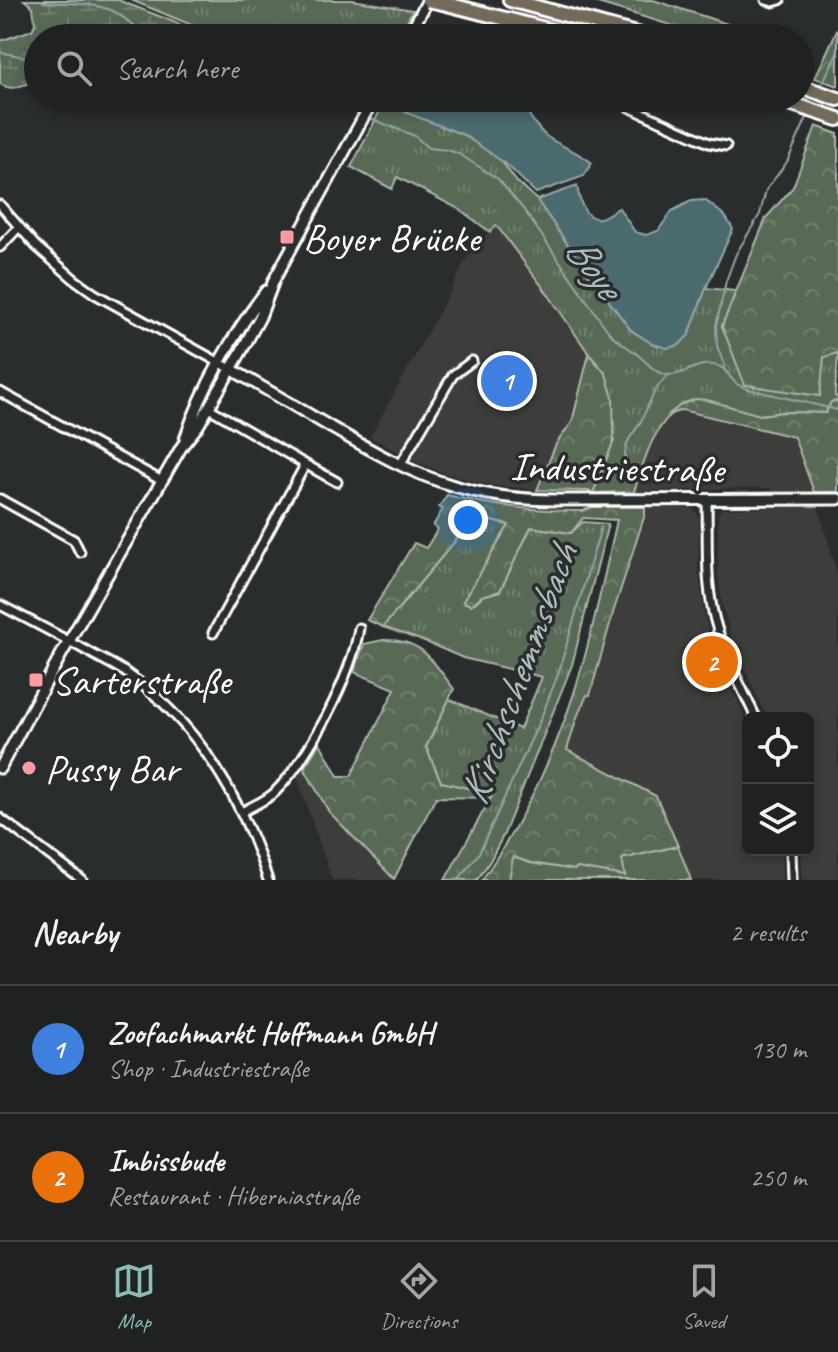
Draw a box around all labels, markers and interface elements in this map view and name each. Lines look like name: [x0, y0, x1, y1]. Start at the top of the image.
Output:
search box: [24, 24, 814, 112]
icon: search: [52, 46, 96, 90]
text: Search here: [116, 49, 238, 87]
place label: Boyer Brücke: [303, 213, 483, 263]
water label: Boye: [553, 225, 638, 314]
marker: Boyer Brücke: [278, 228, 296, 246]
pin: 1: [481, 351, 533, 411]
street label: Industriestraße: [510, 441, 727, 495]
your location: [448, 500, 488, 540]
water label: Kirchschemmsbach: [447, 535, 591, 812]
pin: 2: [686, 632, 738, 692]
place label: Sarterstraße: [52, 656, 233, 706]
marker: Sarterstraße: [27, 671, 45, 689]
map controls: [742, 712, 814, 856]
button: locate: [742, 712, 814, 784]
place label: Pussy Bar: [45, 744, 182, 794]
marker: Pussy Bar: [20, 759, 38, 777]
button: layers: [742, 784, 814, 856]
text: Nearby: [32, 911, 118, 954]
text: 2 results: [730, 916, 806, 949]
text: Zoofachmarkt Hoffmann GmbH: [108, 1014, 433, 1052]
text: 1: [52, 1033, 64, 1066]
text: 130 m: [750, 1033, 806, 1066]
text: Shop · Industriestraße: [108, 1052, 309, 1085]
text: Imbissbude: [108, 1142, 224, 1180]
text: 2: [52, 1161, 64, 1194]
text: 250 m: [750, 1161, 806, 1194]
text: Restaurant · Hiberniastraße: [108, 1180, 359, 1213]
tab: Map: [112, 1259, 156, 1335]
tab: Directions: [381, 1259, 457, 1335]
tab: Saved: [682, 1259, 726, 1335]

